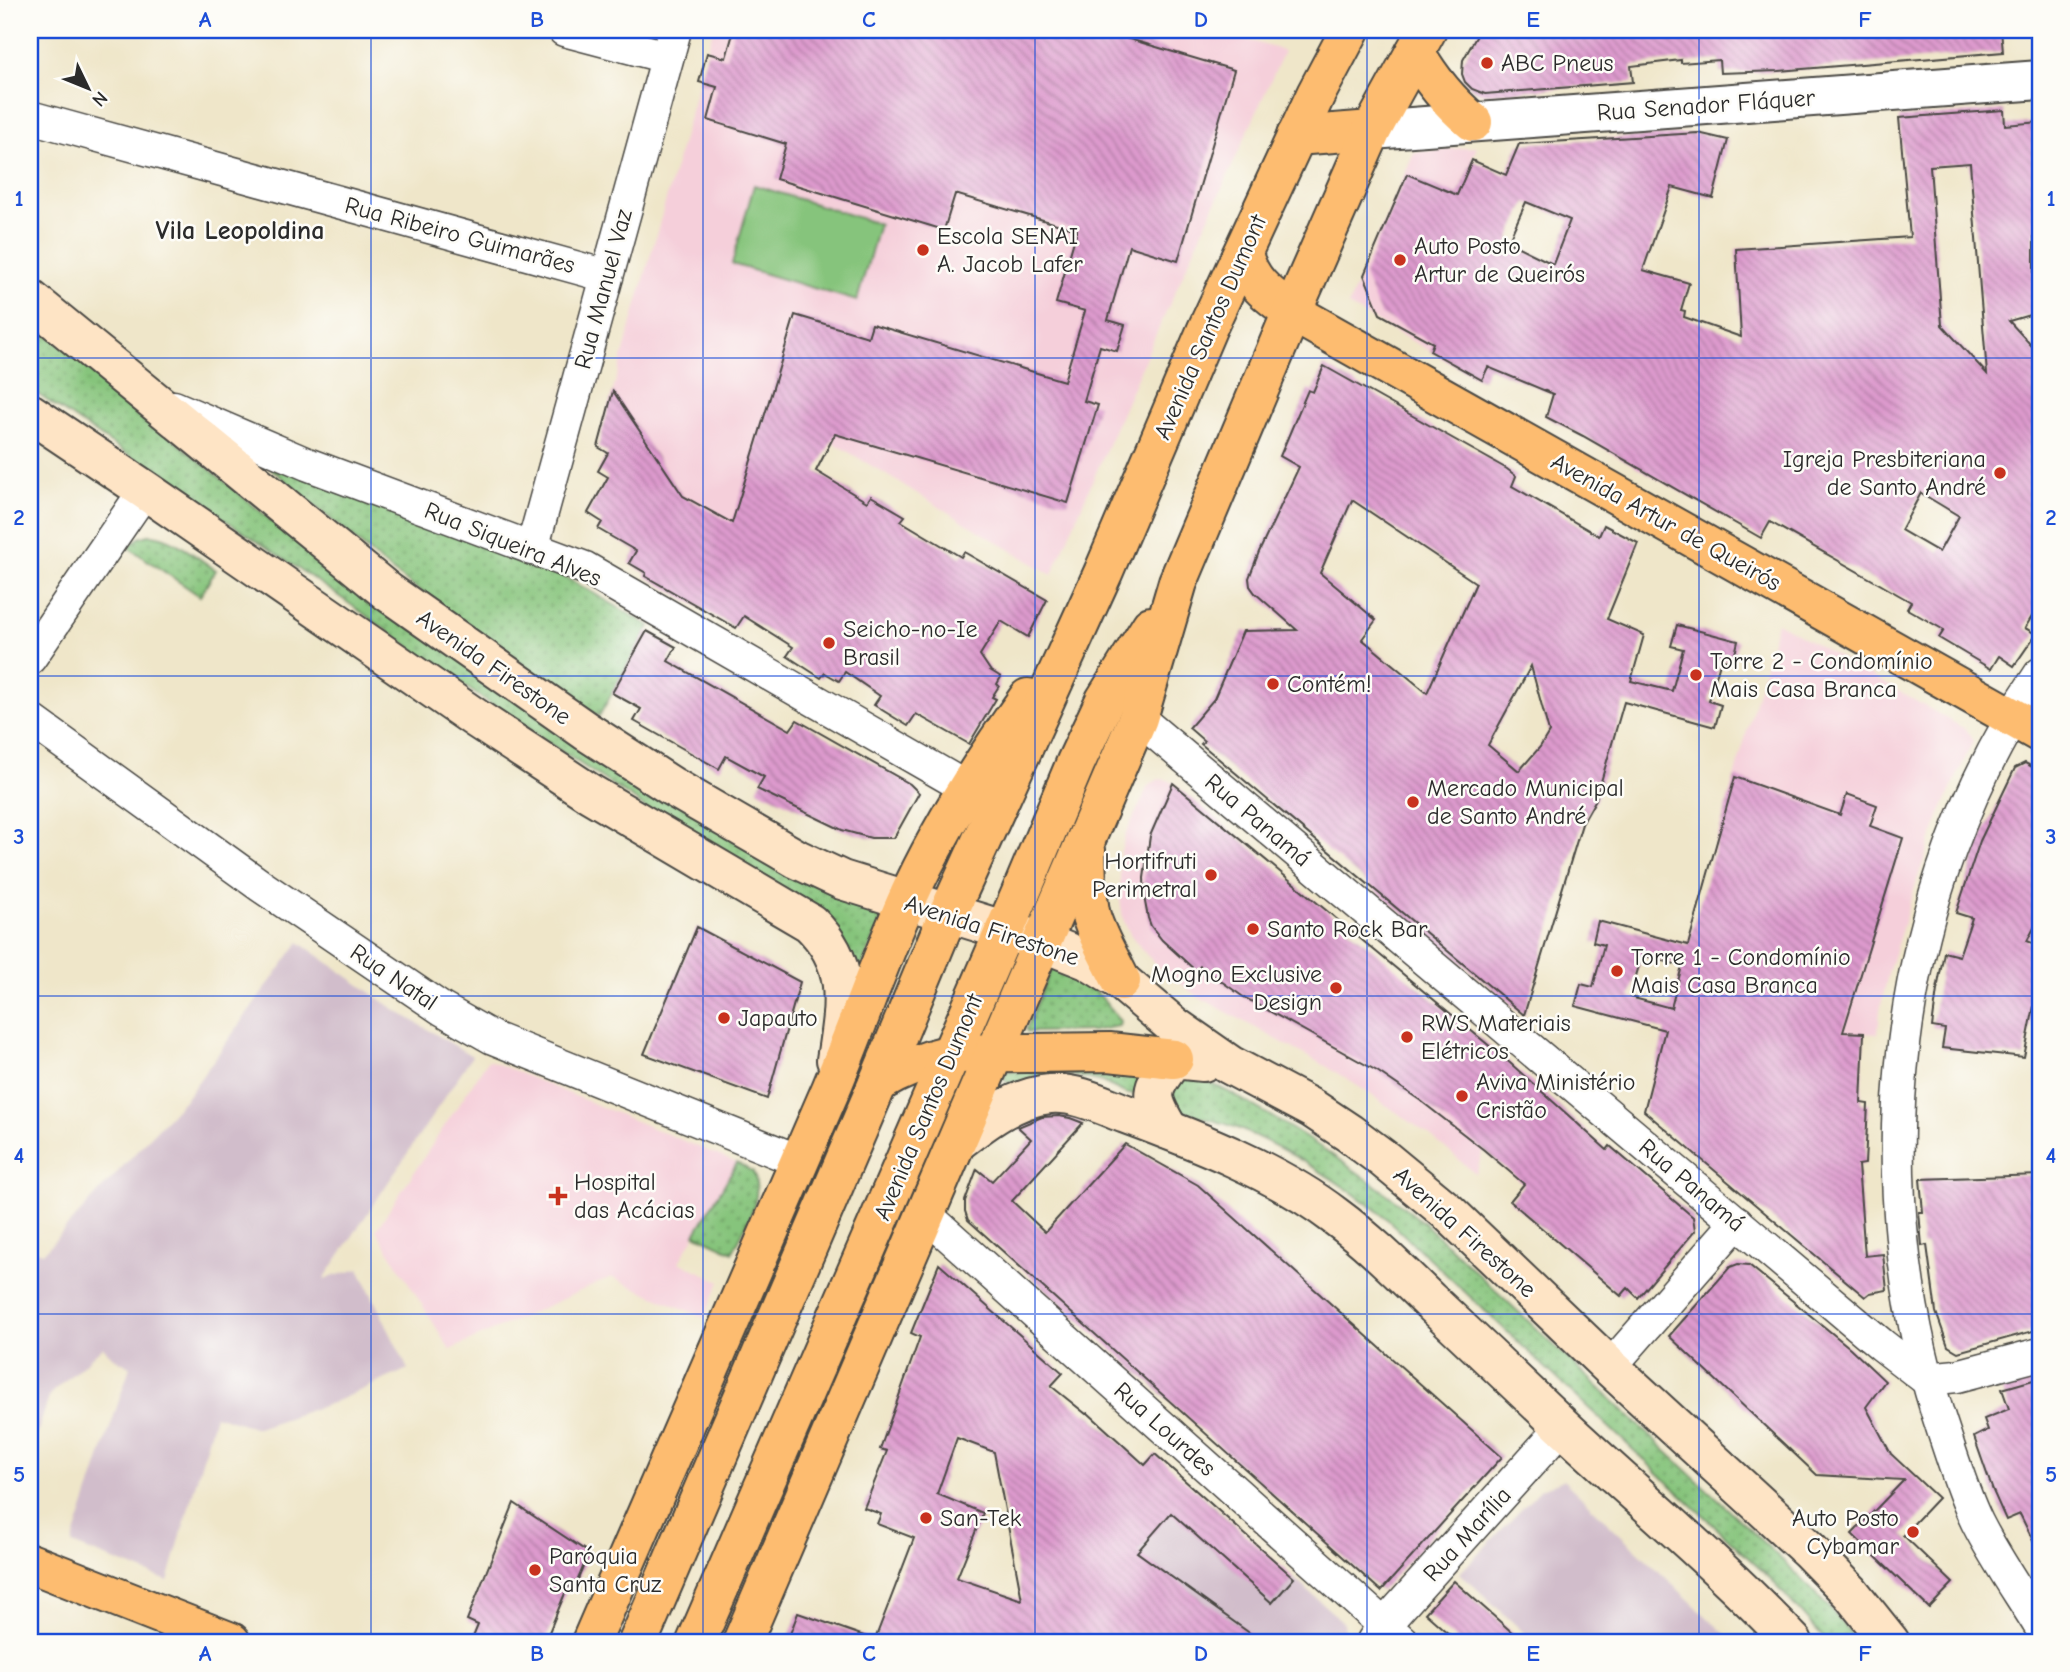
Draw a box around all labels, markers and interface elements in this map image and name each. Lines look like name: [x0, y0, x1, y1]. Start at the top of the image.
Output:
text: A: [199, 6, 212, 33]
text: B: [530, 6, 544, 33]
text: C: [862, 6, 876, 33]
text: D: [1194, 6, 1208, 33]
text: E: [1526, 6, 1540, 33]
text: F: [1858, 6, 1872, 33]
place label: ABC Pneus: [1501, 49, 1614, 77]
north arrow: [52, 52, 122, 122]
marker: ABC Pneus: [1479, 55, 1495, 71]
street label: Rua Senador Fláquer: [1596, 83, 1816, 127]
text: N: [87, 87, 112, 111]
text: 1: [14, 185, 24, 212]
text: 1: [2046, 185, 2056, 212]
street label: Rua Ribeiro Guimarães: [342, 191, 578, 279]
street label: Rua Manuel Vaz: [568, 205, 638, 372]
street label: Avenida Santos Dumont: [1148, 209, 1273, 444]
district label: Vila Leopoldina: [156, 216, 324, 246]
place label: Escola SENAI A. Jacob Lafer: [937, 222, 1083, 278]
place label: Auto Posto Artur de Queirós: [1414, 232, 1585, 288]
marker: Escola SENAI A. Jacob Lafer: [915, 242, 931, 258]
marker: Auto Posto Artur de Queirós: [1392, 252, 1408, 268]
place label: Igreja Presbiteriana de Santo André: [1783, 445, 1986, 501]
street label: Avenida Artur de Queirós: [1546, 447, 1786, 597]
marker: Igreja Presbiteriana de Santo André: [1992, 465, 2008, 481]
street label: Rua Siqueira Alves: [421, 496, 605, 592]
text: 2: [13, 504, 25, 531]
text: 2: [2045, 504, 2057, 531]
street label: Avenida Firestone: [411, 603, 577, 731]
place label: Seicho-no-Ie Brasil: [843, 615, 978, 671]
marker: Seicho-no-Ie Brasil: [821, 635, 837, 651]
place label: Torre 2 - Condomínio Mais Casa Branca: [1710, 647, 1933, 703]
marker: Torre 2 - Condomínio Mais Casa Branca: [1688, 667, 1704, 683]
place label: Contém!: [1287, 670, 1372, 698]
marker: Contém!: [1265, 676, 1281, 692]
street label: Rua Panamá: [1199, 768, 1317, 872]
place label: Mercado Municipal de Santo André: [1427, 774, 1624, 830]
marker: Mercado Municipal de Santo André: [1405, 794, 1421, 810]
text: 3: [13, 823, 25, 850]
text: 3: [2045, 823, 2057, 850]
place label: Hortifruti Perimetral: [1092, 847, 1197, 903]
marker: Hortifruti Perimetral: [1203, 867, 1219, 883]
street label: Avenida Firestone: [901, 889, 1083, 971]
place label: Santo Rock Bar: [1267, 915, 1428, 943]
marker: Santo Rock Bar: [1245, 921, 1261, 937]
street label: Rua Natal: [345, 938, 443, 1016]
place label: Torre 1 - Condomínio Mais Casa Branca: [1631, 943, 1851, 999]
place label: Mogno Exclusive Design: [1151, 960, 1322, 1016]
marker: Torre 1 - Condomínio Mais Casa Branca: [1609, 963, 1625, 979]
marker: Mogno Exclusive Design: [1328, 980, 1344, 996]
street label: Avenida Santos Dumont: [868, 989, 989, 1224]
place label: Japauto: [738, 1004, 818, 1032]
place label: RWS Materiais Elétricos: [1421, 1009, 1571, 1065]
marker: Japauto: [716, 1010, 732, 1026]
marker: RWS Materiais Elétricos: [1399, 1029, 1415, 1045]
place label: Aviva Ministério Cristão: [1476, 1068, 1636, 1124]
marker: Aviva Ministério Cristão: [1454, 1088, 1470, 1104]
street label: Rua Panamá: [1633, 1133, 1751, 1237]
text: 4: [14, 1142, 25, 1169]
text: 4: [2046, 1142, 2057, 1169]
street label: Avenida Firestone: [1388, 1161, 1542, 1303]
place label: Hospital das Acácias: [574, 1168, 694, 1224]
marker: Hospital das Acácias: [548, 1186, 568, 1206]
street label: Rua Lourdes: [1108, 1376, 1222, 1482]
text: 5: [13, 1461, 25, 1488]
text: 5: [2045, 1461, 2057, 1488]
street label: Rua Marília: [1417, 1481, 1517, 1587]
place label: San-Tek: [940, 1504, 1022, 1532]
place label: Auto Posto Cybamar: [1792, 1504, 1899, 1560]
marker: San-Tek: [918, 1510, 934, 1526]
marker: Auto Posto Cybamar: [1905, 1524, 1921, 1540]
place label: Paróquia Santa Cruz: [549, 1542, 662, 1598]
marker: Paróquia Santa Cruz: [527, 1562, 543, 1578]
text: A: [199, 1640, 212, 1667]
text: B: [530, 1640, 544, 1667]
text: C: [862, 1640, 876, 1667]
text: D: [1194, 1640, 1208, 1667]
text: E: [1526, 1640, 1540, 1667]
text: F: [1858, 1640, 1872, 1667]

